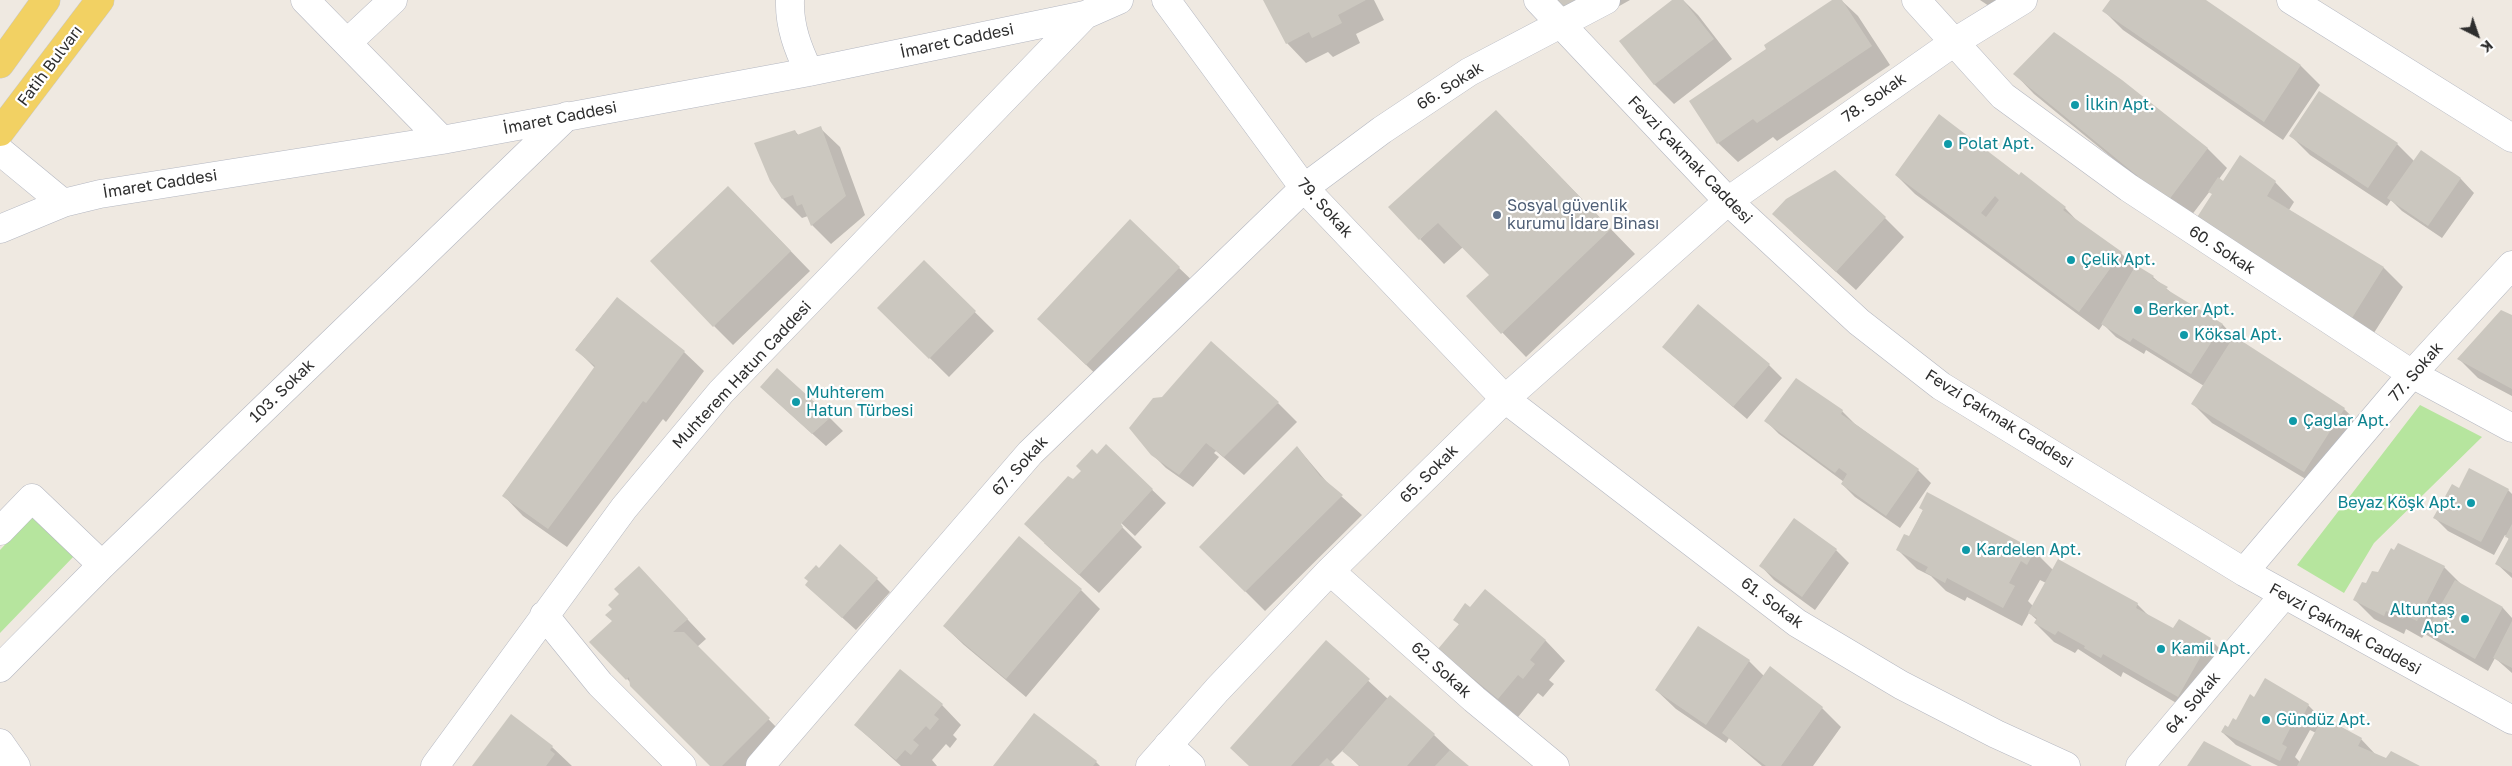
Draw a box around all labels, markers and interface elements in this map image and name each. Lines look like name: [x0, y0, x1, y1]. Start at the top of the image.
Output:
north arrow: [2452, 10, 2502, 60]
street label: İmaret Caddesi: [898, 20, 1016, 62]
street label: Fatih Bulvarı: [13, 22, 87, 110]
text: K: [2478, 37, 2497, 56]
street label: 66. Sokak: [1413, 58, 1487, 114]
street label: 78. Sokak: [1838, 69, 1910, 127]
street label: Fevzi Çakmak Caddesi: [1624, 92, 1756, 228]
place label: İlkin Apt.: [2085, 95, 2155, 115]
street label: İmaret Caddesi: [501, 98, 619, 138]
marker: İlkin Apt.: [2069, 99, 2081, 111]
place label: Polat Apt.: [1958, 134, 2035, 154]
marker: Polat Apt.: [1942, 138, 1954, 150]
street label: İmaret Caddesi: [101, 165, 219, 203]
street label: 79. Sokak: [1293, 174, 1357, 242]
place label: Sosyal güvenlik kurumu İdare Binası: [1507, 196, 1659, 234]
marker: Sosyal güvenlik kurumu İdare Binası: [1491, 209, 1503, 221]
street label: 60. Sokak: [2185, 221, 2259, 279]
place label: Çelik Apt.: [2081, 250, 2156, 270]
marker: Çelik Apt.: [2065, 254, 2077, 266]
street label: Muhterem Hatun Caddesi: [669, 297, 815, 453]
place label: Berker Apt.: [2148, 300, 2235, 320]
marker: Berker Apt.: [2132, 304, 2144, 316]
place label: Köksal Apt.: [2194, 325, 2282, 345]
marker: Köksal Apt.: [2178, 329, 2190, 341]
street label: 77. Sokak: [2385, 338, 2447, 406]
street label: 103. Sokak: [246, 355, 318, 427]
street label: Fevzi Çakmak Caddesi: [1922, 366, 2076, 472]
place label: Muhterem Hatun Türbesi: [806, 383, 914, 421]
marker: Muhterem Hatun Türbesi: [790, 396, 802, 408]
place label: Çağlar Apt.: [2303, 411, 2389, 431]
marker: Çağlar Apt.: [2287, 415, 2299, 427]
street label: 67. Sokak: [988, 432, 1052, 500]
street label: 65. Sokak: [1396, 441, 1462, 507]
place label: Beyaz Köşk Apt.: [2338, 493, 2461, 513]
marker: Beyaz Köşk Apt.: [2465, 497, 2477, 509]
place label: Kardelen Apt.: [1976, 540, 2081, 560]
marker: Kardelen Apt.: [1960, 544, 1972, 556]
street label: 61. Sokak: [1737, 573, 1807, 633]
street label: Fevzi Çakmak Caddesi: [2266, 579, 2424, 679]
place label: Altuntaş Apt.: [2390, 600, 2455, 638]
marker: Altuntaş Apt.: [2459, 613, 2471, 625]
street label: 62. Sokak: [1407, 638, 1475, 702]
place label: Kamil Apt.: [2171, 639, 2251, 659]
marker: Kamil Apt.: [2155, 643, 2167, 655]
street label: 64. Sokak: [2162, 668, 2224, 738]
place label: Gündüz Apt.: [2276, 710, 2371, 730]
marker: Gündüz Apt.: [2260, 714, 2272, 726]

